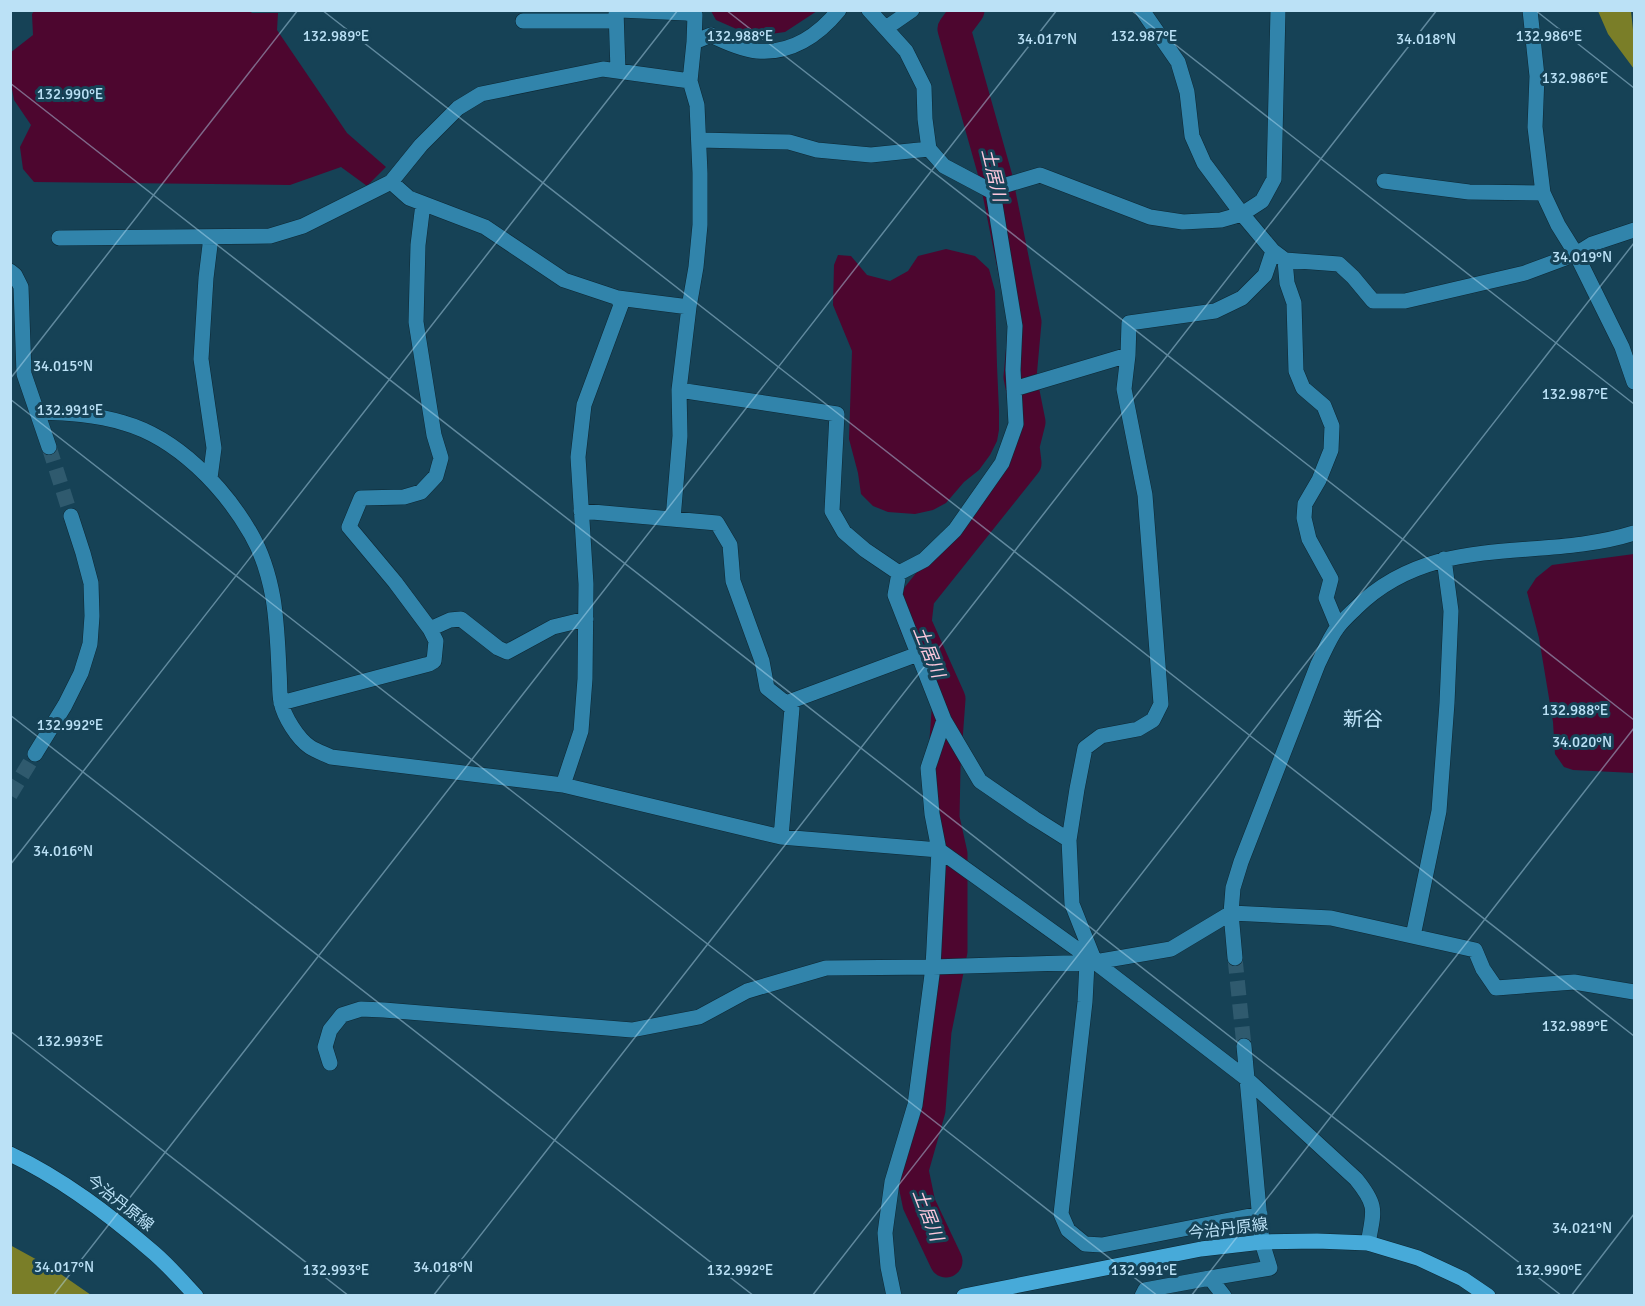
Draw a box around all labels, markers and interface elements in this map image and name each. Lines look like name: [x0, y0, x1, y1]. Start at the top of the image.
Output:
text: 132.989°E: [303, 27, 369, 45]
text: 132.988°E: [707, 27, 773, 45]
text: 132.987°E: [1111, 27, 1177, 45]
text: 132.986°E: [1516, 27, 1582, 45]
text: 34.017°N: [1017, 30, 1077, 48]
text: 34.018°N: [1396, 30, 1456, 48]
text: 132.986°E: [1542, 69, 1608, 87]
text: 132.990°E: [37, 85, 103, 103]
water label: 土居川: [977, 146, 1012, 206]
text: 34.019°N: [1552, 248, 1612, 266]
text: 34.015°N: [33, 357, 93, 375]
text: 132.987°E: [1542, 385, 1608, 403]
text: 132.991°E: [37, 401, 103, 419]
water label: 土居川: [909, 623, 950, 683]
text: 132.988°E: [1542, 701, 1608, 719]
district label: 新谷: [1343, 707, 1383, 732]
text: 132.992°E: [37, 716, 103, 734]
text: 34.020°N: [1552, 733, 1612, 751]
text: 34.016°N: [33, 842, 93, 860]
text: 132.989°E: [1542, 1017, 1608, 1035]
text: 132.993°E: [37, 1032, 103, 1050]
street label: 今治丹原線: [82, 1170, 158, 1236]
water label: 土居川: [908, 1186, 949, 1246]
street label: 今治丹原線: [1187, 1214, 1269, 1244]
text: 34.021°N: [1552, 1219, 1612, 1237]
text: 34.017°N: [34, 1258, 94, 1276]
text: 34.018°N: [413, 1258, 473, 1276]
text: 132.993°E: [303, 1261, 369, 1279]
text: 132.992°E: [707, 1261, 773, 1279]
text: 132.991°E: [1111, 1261, 1177, 1279]
text: 132.990°E: [1516, 1261, 1582, 1279]

